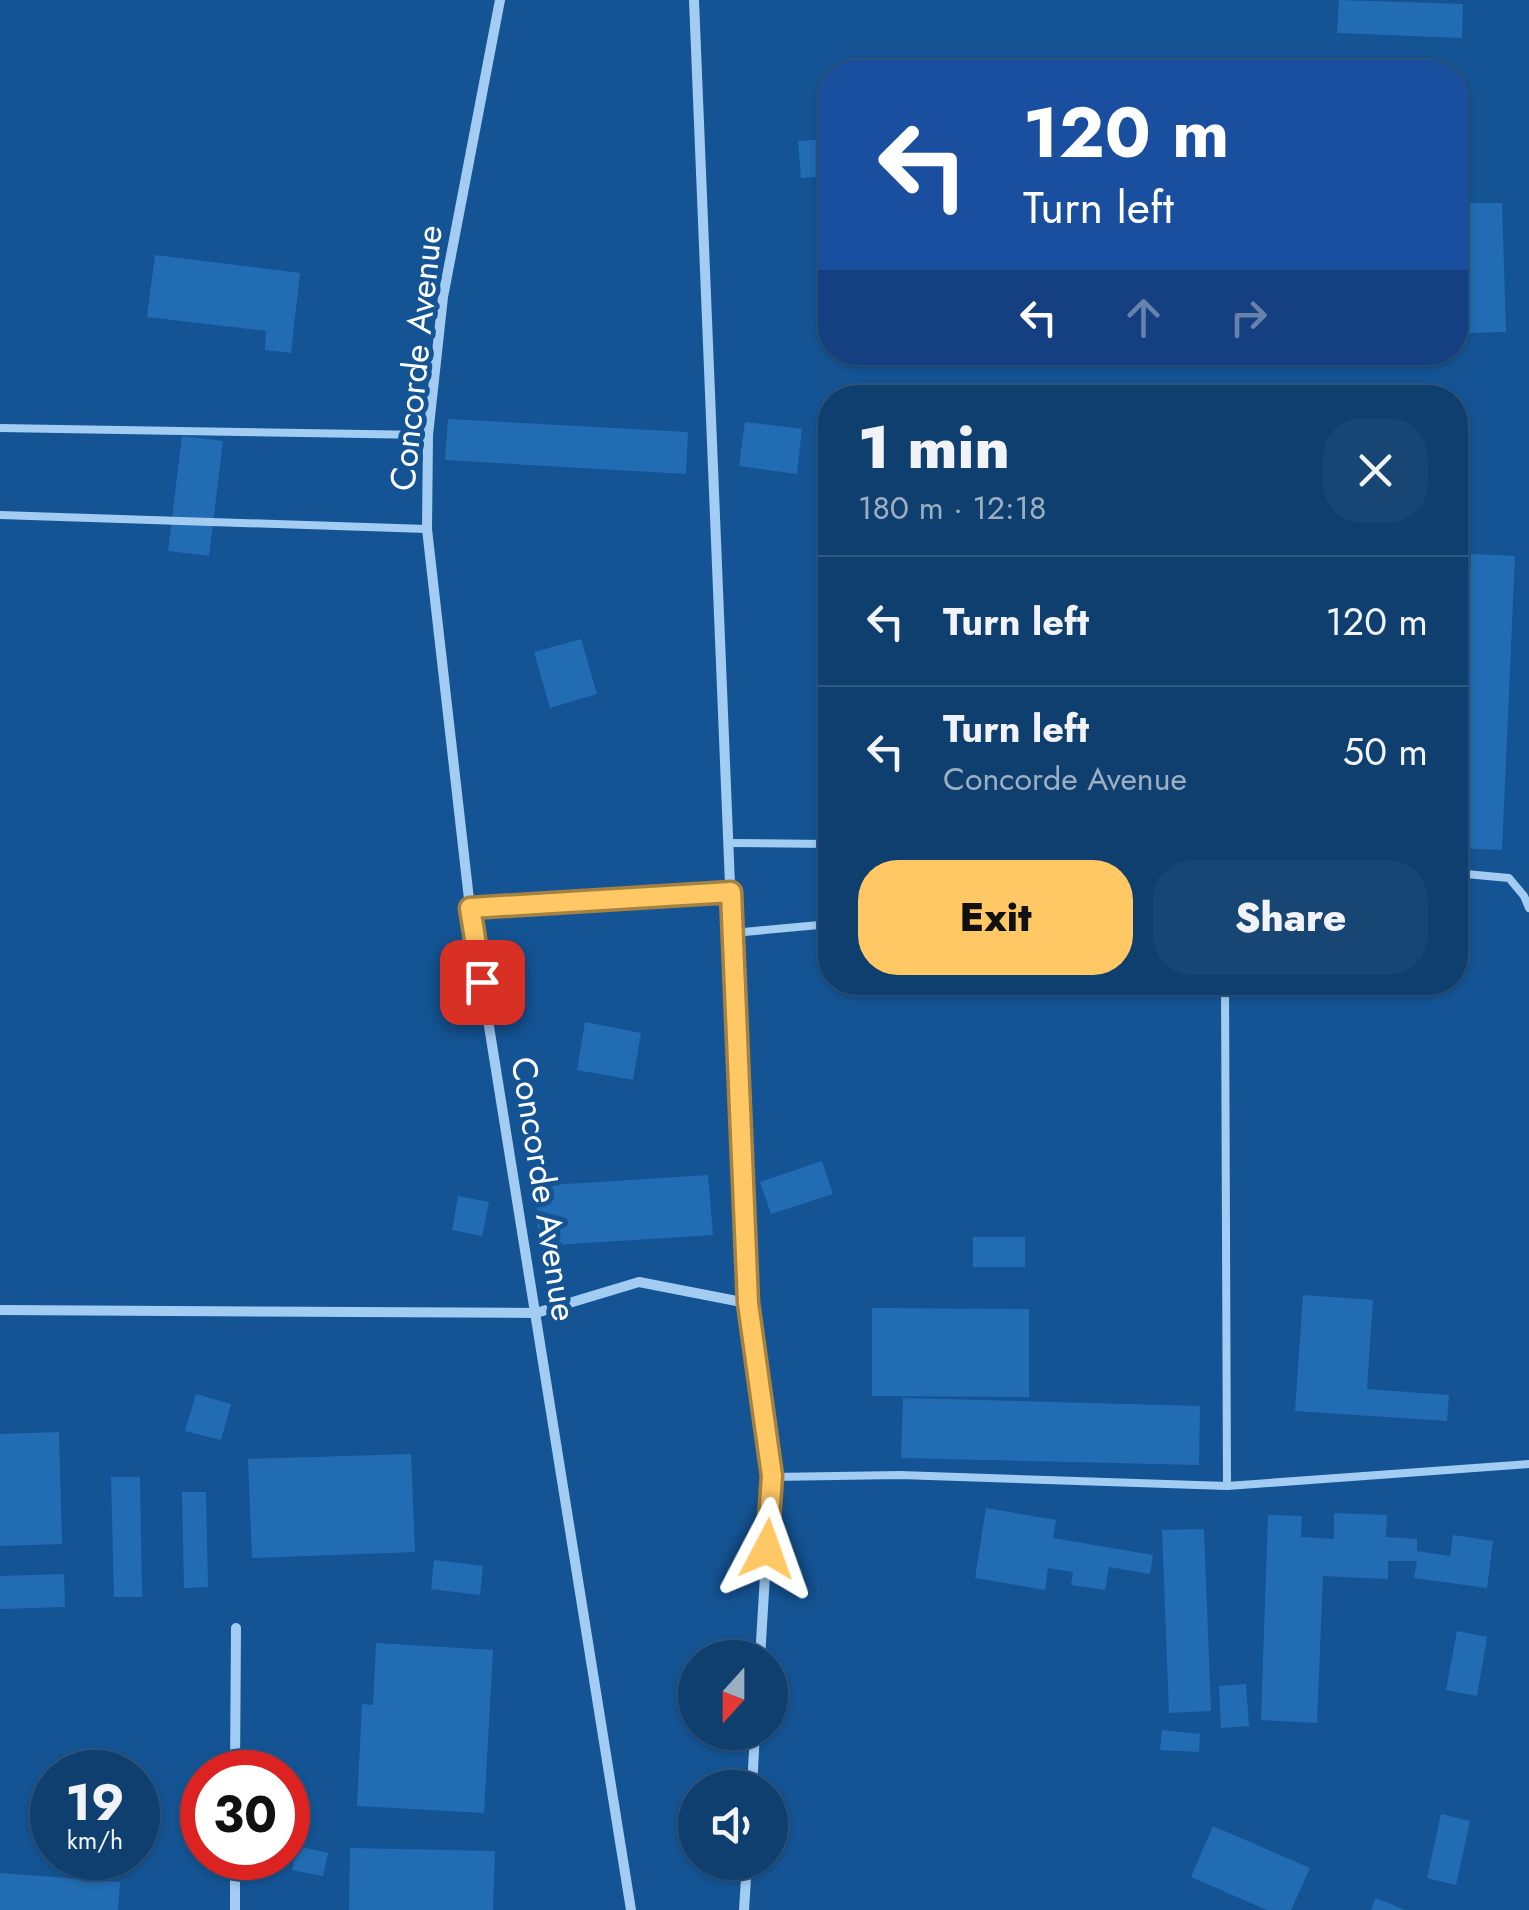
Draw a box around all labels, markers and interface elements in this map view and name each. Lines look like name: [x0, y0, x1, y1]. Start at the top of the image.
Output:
text: 120 m: [1023, 82, 1229, 183]
icon: left: [858, 100, 988, 230]
text: Turn left: [1023, 175, 1174, 240]
street label: Concorde Avenue: [377, 223, 455, 493]
icon: left: [1011, 290, 1066, 345]
icon: ahead: [1116, 290, 1171, 345]
icon: right: [1221, 290, 1276, 345]
text: 1 min: [858, 404, 1010, 491]
button: close: [1323, 418, 1428, 523]
text: 180 m · 12:18: [858, 485, 1047, 531]
icon: left: [858, 594, 913, 649]
text: Turn left: [943, 594, 1089, 649]
text: 120 m: [1325, 594, 1428, 649]
text: Turn left: [943, 701, 1089, 756]
icon: left: [858, 724, 913, 779]
text: 50 m: [1343, 724, 1428, 779]
text: Concorde Avenue: [943, 756, 1187, 802]
button: Exit: [858, 860, 1133, 975]
button: Share: [1153, 860, 1428, 975]
pin: [440, 940, 525, 1025]
icon: arrive: [455, 955, 510, 1010]
street label: Concorde Avenue: [498, 1053, 590, 1325]
position arrow: [715, 1497, 819, 1601]
north arrow: [678, 1640, 788, 1750]
map controls: [678, 1640, 788, 1880]
speed limit sign: 30: [180, 1750, 310, 1880]
text: 19: [66, 1766, 124, 1839]
button: sound: [678, 1770, 788, 1880]
text: km/h: [67, 1822, 123, 1858]

